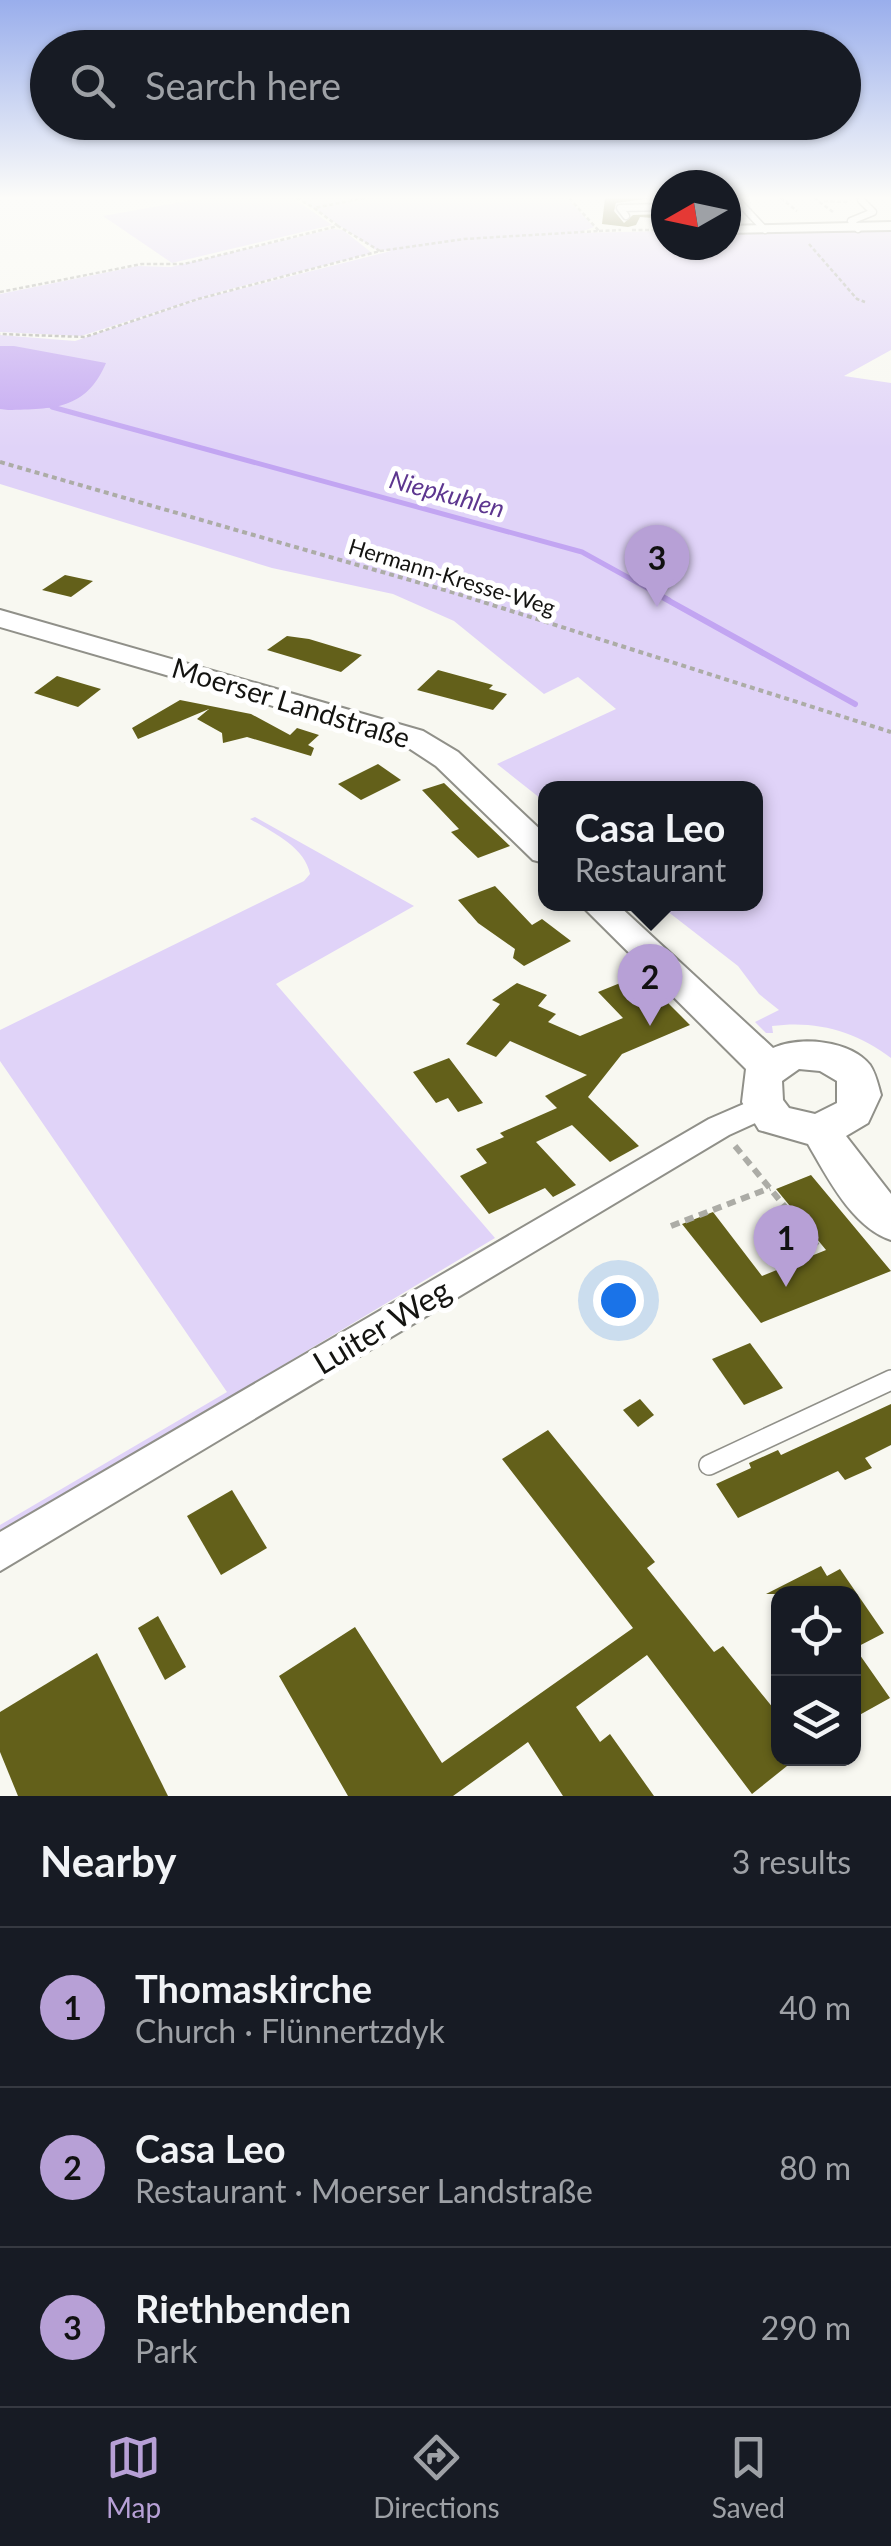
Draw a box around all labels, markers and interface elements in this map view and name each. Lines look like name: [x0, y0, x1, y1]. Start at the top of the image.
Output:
search box: [30, 30, 861, 140]
icon: search: [65, 58, 120, 113]
text: Search here: [145, 62, 341, 108]
north arrow: [651, 170, 741, 260]
water label: Niepkuhlen: [387, 463, 508, 523]
pin: 3: [624, 524, 690, 607]
street label: Hermann-Kresse-Weg: [346, 532, 559, 621]
street label: Moerser Landstraße: [168, 650, 414, 754]
popup: [538, 781, 763, 911]
text: Casa Leo: [575, 804, 725, 850]
text: Restaurant: [575, 850, 726, 889]
pin: 2: [618, 944, 682, 1026]
pin: 1: [754, 1204, 818, 1287]
street label: Luiter Weg: [306, 1270, 457, 1382]
your location: [593, 1275, 644, 1326]
map controls: [771, 1586, 861, 1766]
button: locate: [771, 1586, 861, 1676]
button: layers: [771, 1676, 861, 1766]
text: Nearby: [40, 1836, 177, 1886]
text: 3 results: [732, 1842, 851, 1881]
text: Thomaskirche: [135, 1965, 372, 2011]
text: 1: [63, 1988, 82, 2027]
text: 40 m: [779, 1988, 851, 2027]
text: Church · Flünnertzdyk: [135, 2011, 445, 2050]
text: Casa Leo: [135, 2125, 286, 2171]
text: 2: [63, 2148, 82, 2187]
text: 80 m: [779, 2148, 851, 2187]
text: Restaurant · Moerser Landstraße: [135, 2171, 593, 2210]
text: Riethbenden: [135, 2285, 351, 2331]
text: 3: [63, 2308, 82, 2347]
text: 290 m: [761, 2308, 851, 2347]
text: Park: [135, 2331, 198, 2370]
tab: Map: [106, 2430, 161, 2524]
tab: Directions: [373, 2430, 500, 2524]
tab: Saved: [712, 2430, 785, 2524]

